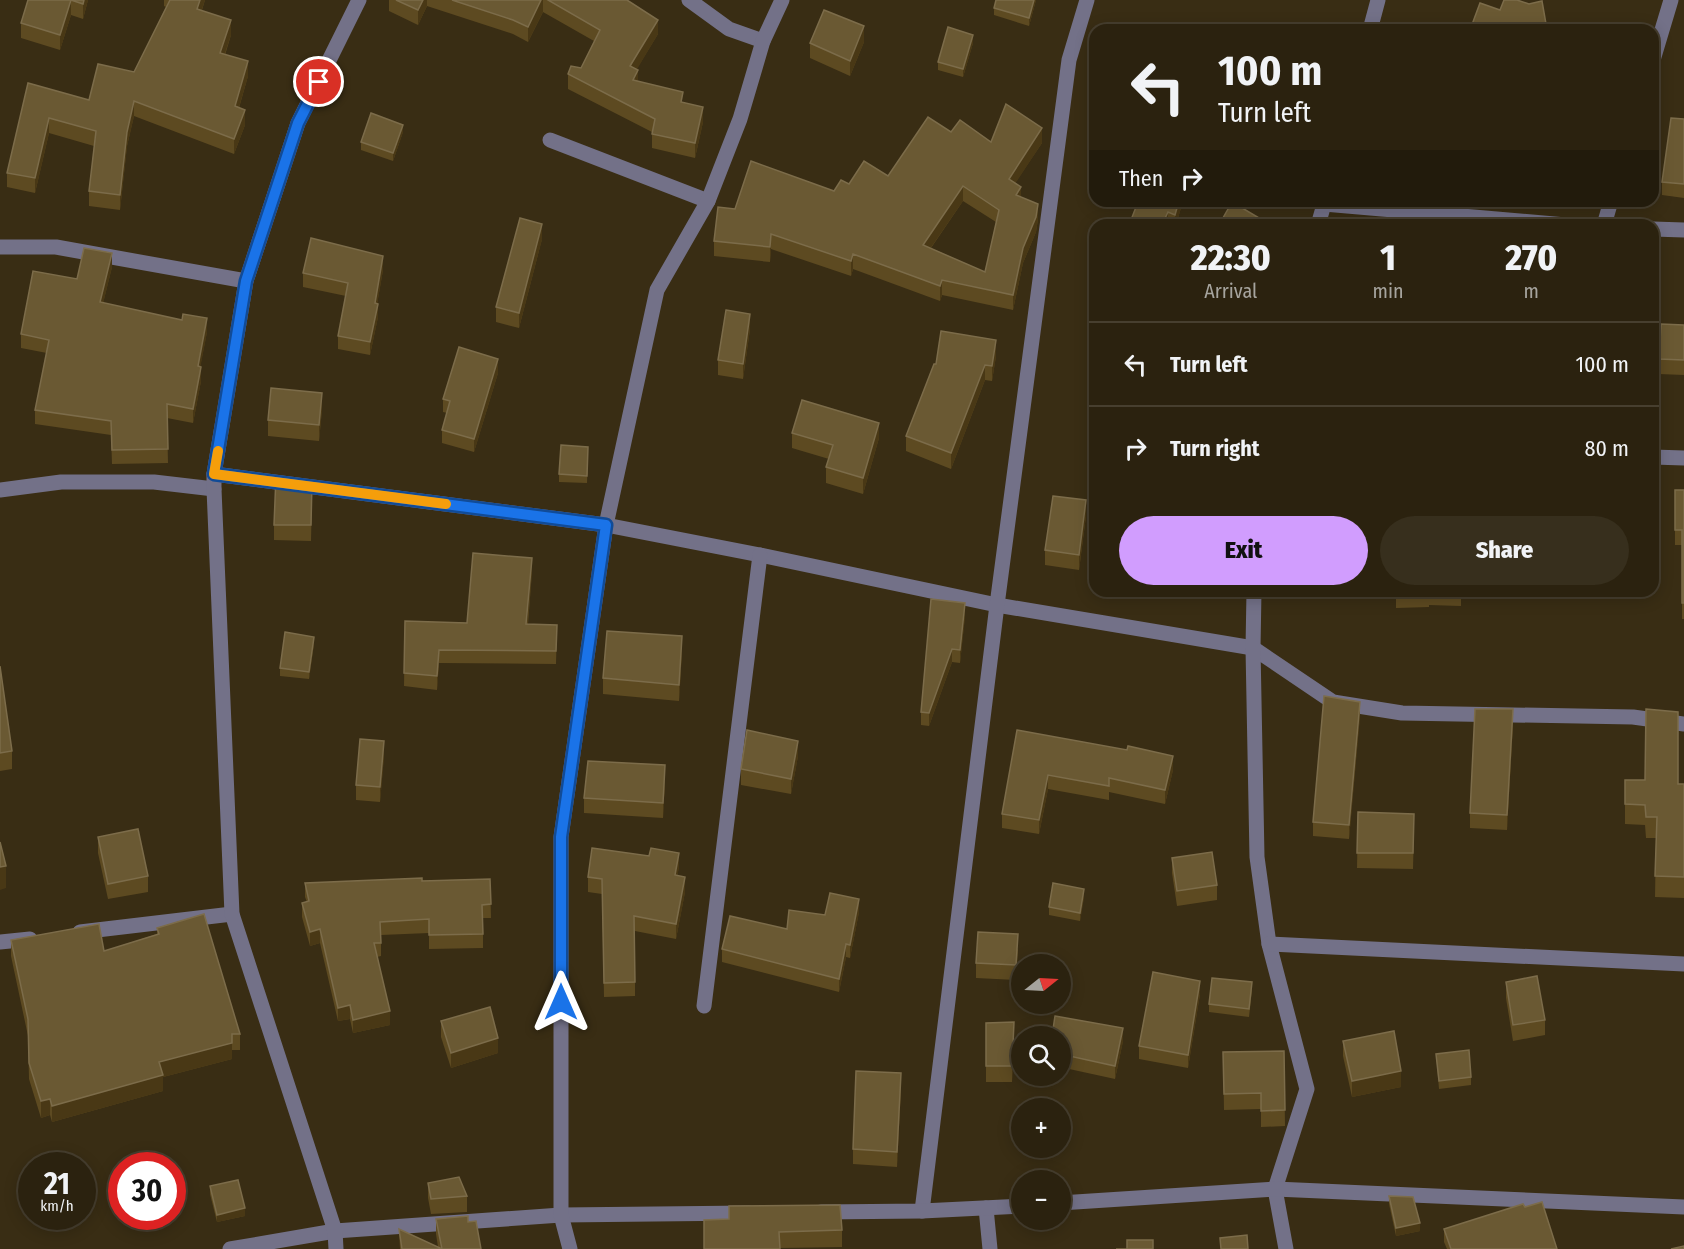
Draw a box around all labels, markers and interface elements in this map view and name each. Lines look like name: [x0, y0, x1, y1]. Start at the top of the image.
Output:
text: 100 m: [1218, 46, 1322, 96]
icon: left: [1119, 48, 1197, 126]
pin: [293, 56, 344, 107]
icon: arrive: [302, 65, 335, 98]
text: Turn left: [1218, 97, 1311, 129]
icon: right: [1175, 162, 1208, 195]
text: Then: [1119, 165, 1163, 192]
text: 22:30: [1191, 236, 1271, 280]
text: 1: [1380, 236, 1396, 280]
text: 270: [1505, 236, 1557, 280]
text: Arrival: [1204, 279, 1257, 303]
text: min: [1373, 279, 1404, 303]
text: m: [1524, 279, 1539, 303]
icon: left: [1119, 348, 1152, 381]
text: Turn left: [1170, 351, 1248, 378]
text: 100 m: [1575, 351, 1629, 378]
icon: right: [1119, 432, 1152, 465]
text: Turn right: [1170, 435, 1259, 462]
text: 80 m: [1584, 435, 1629, 462]
button: Exit: [1119, 516, 1368, 585]
button: Share: [1380, 516, 1629, 585]
north arrow: [1011, 954, 1071, 1014]
map controls: [1011, 954, 1071, 1230]
position arrow: [529, 970, 593, 1034]
button: search: [1011, 1026, 1071, 1086]
button: +: [1011, 1098, 1071, 1158]
speed limit sign: 30: [108, 1152, 186, 1230]
text: 21: [44, 1166, 70, 1202]
button: −: [1011, 1170, 1071, 1230]
text: km/h: [40, 1197, 74, 1215]

